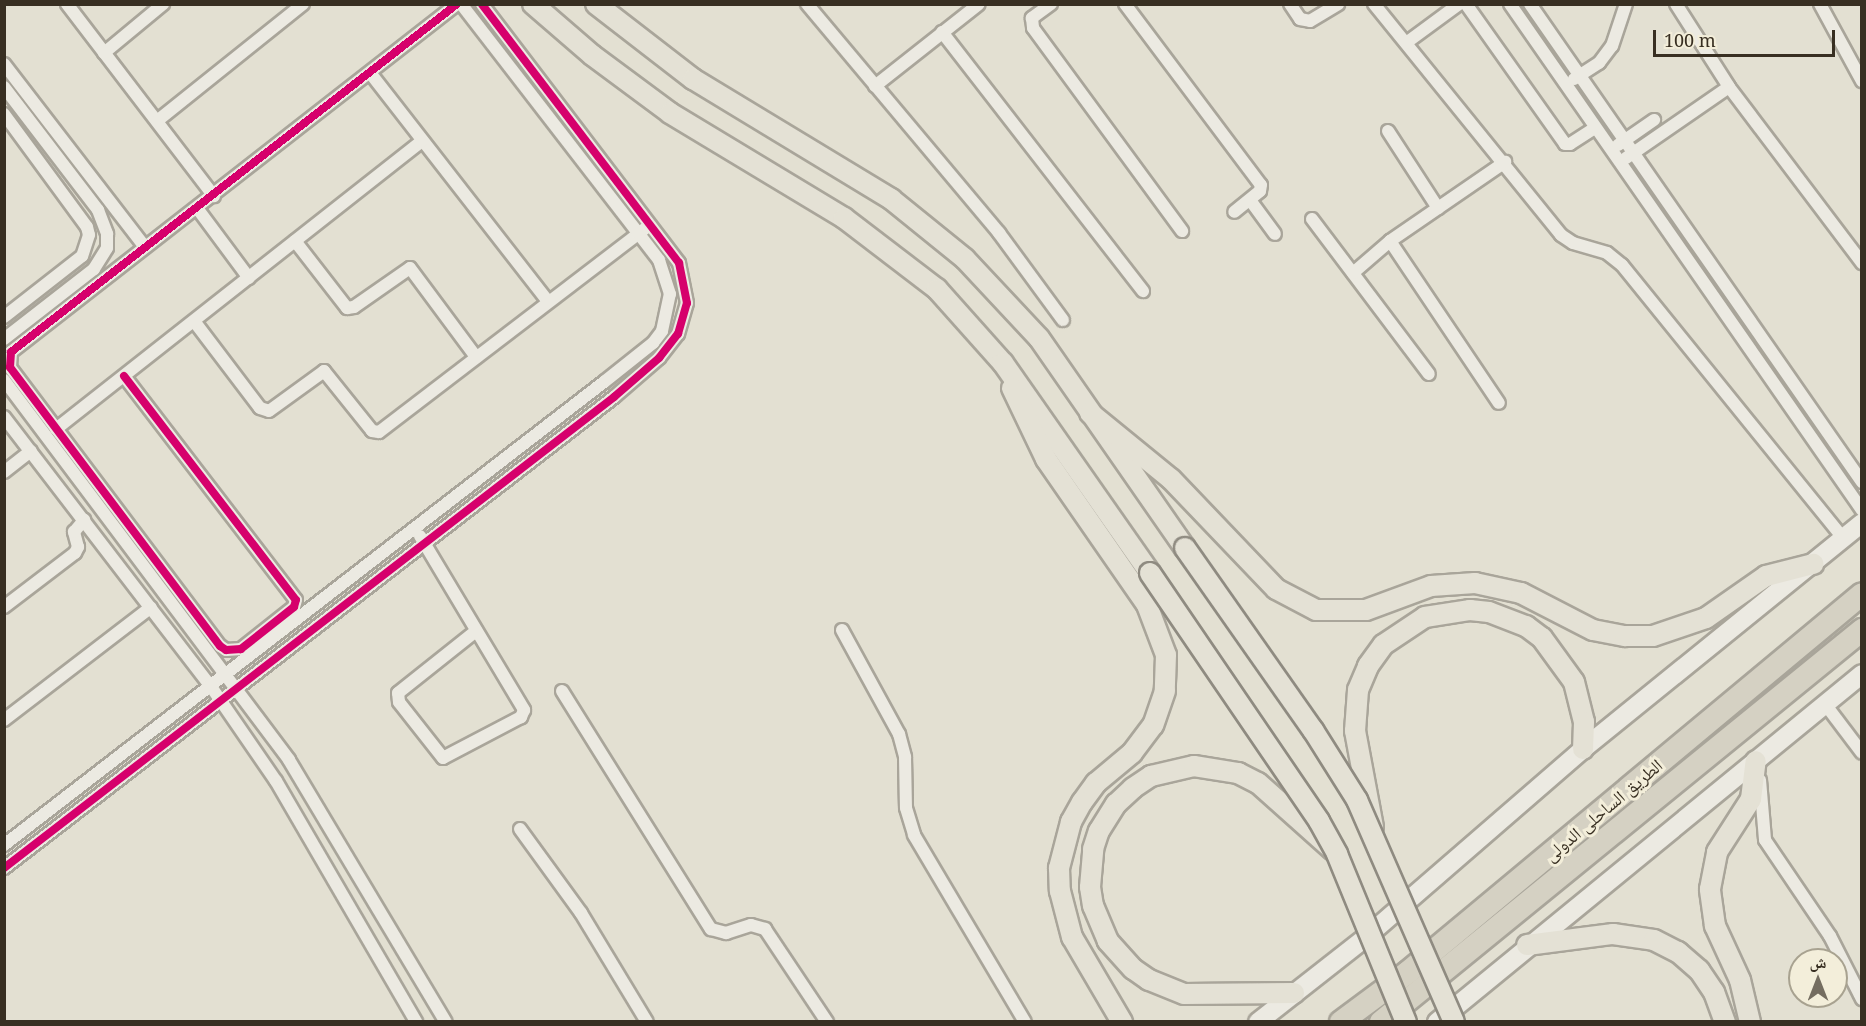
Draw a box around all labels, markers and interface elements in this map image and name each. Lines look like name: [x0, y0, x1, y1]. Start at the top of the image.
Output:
scale bar: [1656, 18, 1838, 56]
text: 100 m: [1664, 28, 1716, 52]
street label: الطريق الساحلى الدولى: [1539, 754, 1667, 866]
north arrow: [1788, 948, 1848, 1008]
text: ش: [1810, 951, 1826, 973]

